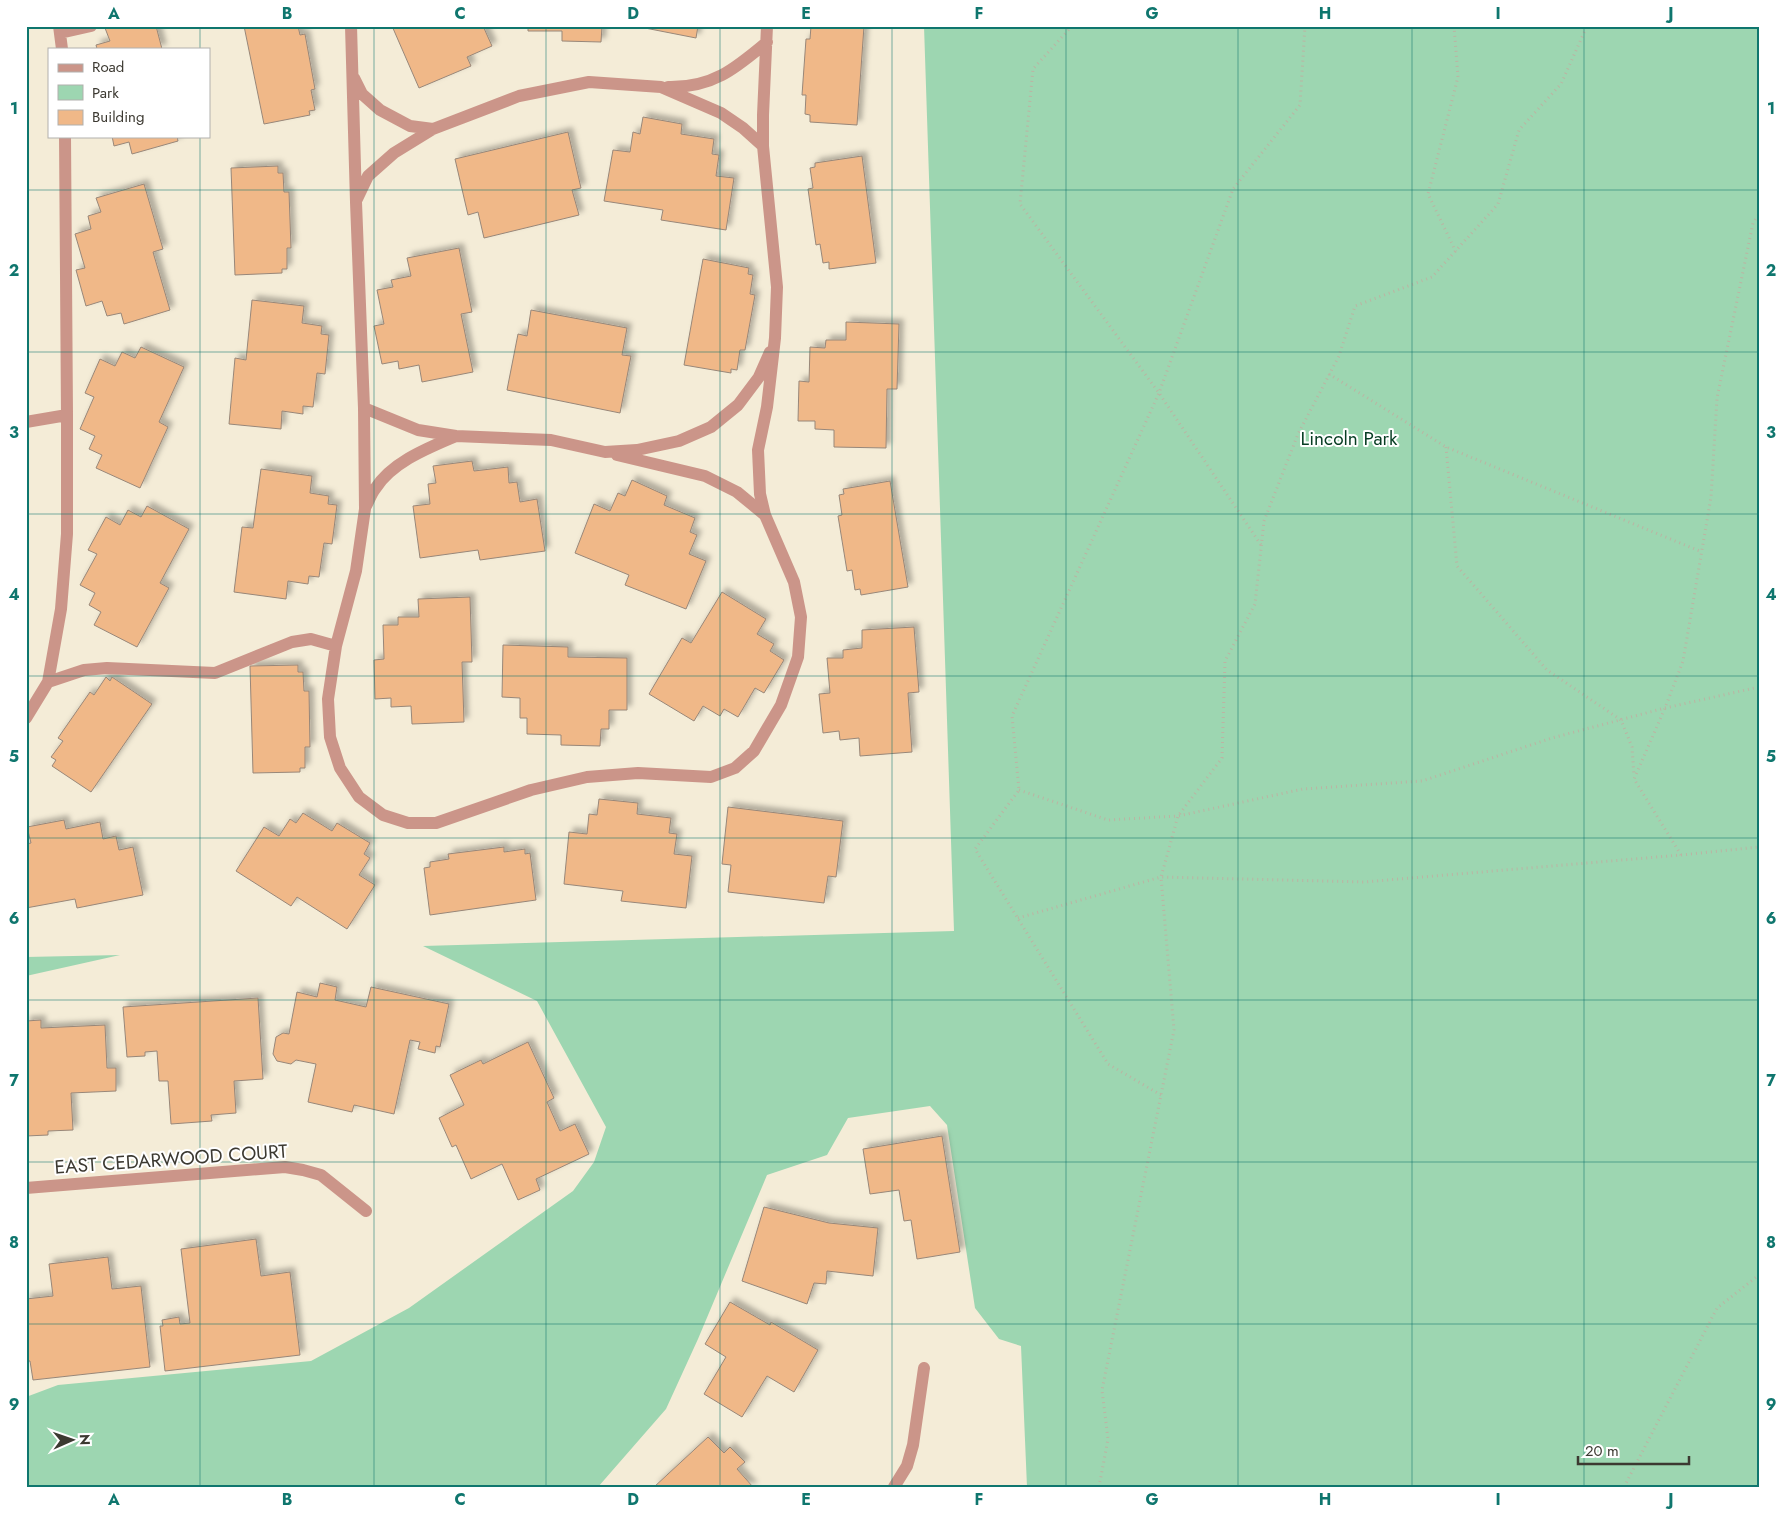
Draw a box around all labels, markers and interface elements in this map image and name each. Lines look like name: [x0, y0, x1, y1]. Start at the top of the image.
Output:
text: A: [107, 2, 120, 25]
text: B: [282, 2, 292, 25]
text: C: [454, 2, 466, 25]
text: D: [627, 2, 639, 25]
text: E: [801, 2, 811, 25]
text: F: [975, 2, 983, 25]
text: G: [1145, 2, 1159, 25]
text: H: [1319, 2, 1331, 25]
text: I: [1495, 2, 1501, 25]
text: J: [1665, 2, 1674, 25]
legend: [48, 48, 210, 138]
text: Road: [92, 56, 124, 78]
text: Park: [92, 82, 119, 104]
text: 1: [10, 97, 18, 120]
text: 1: [1767, 97, 1775, 120]
text: Building: [92, 106, 144, 128]
text: 2: [9, 259, 19, 282]
text: 2: [1766, 259, 1776, 282]
text: 3: [9, 421, 19, 444]
text: 3: [1766, 421, 1776, 444]
park label: Lincoln Park: [1301, 425, 1398, 452]
text: 4: [8, 583, 20, 606]
text: 4: [1765, 583, 1777, 606]
text: 5: [9, 745, 19, 768]
text: 5: [1766, 745, 1776, 768]
text: 6: [9, 907, 19, 930]
text: 6: [1766, 907, 1776, 930]
text: 7: [9, 1069, 19, 1092]
text: 7: [1766, 1069, 1776, 1092]
street label: EAST CEDARWOOD COURT: [54, 1137, 289, 1181]
text: 8: [9, 1231, 19, 1254]
text: 8: [1766, 1231, 1776, 1254]
text: 9: [9, 1393, 19, 1416]
text: 9: [1766, 1393, 1776, 1416]
north arrow: [48, 1416, 98, 1466]
scale bar: [1578, 1433, 1689, 1465]
text: N: [75, 1434, 95, 1445]
text: 20 m: [1585, 1440, 1619, 1462]
text: A: [107, 1488, 120, 1511]
text: B: [282, 1488, 292, 1511]
text: C: [454, 1488, 466, 1511]
text: D: [627, 1488, 639, 1511]
text: E: [801, 1488, 811, 1511]
text: F: [975, 1488, 983, 1511]
text: G: [1145, 1488, 1159, 1511]
text: H: [1319, 1488, 1331, 1511]
text: I: [1495, 1488, 1501, 1511]
text: J: [1665, 1488, 1674, 1511]

